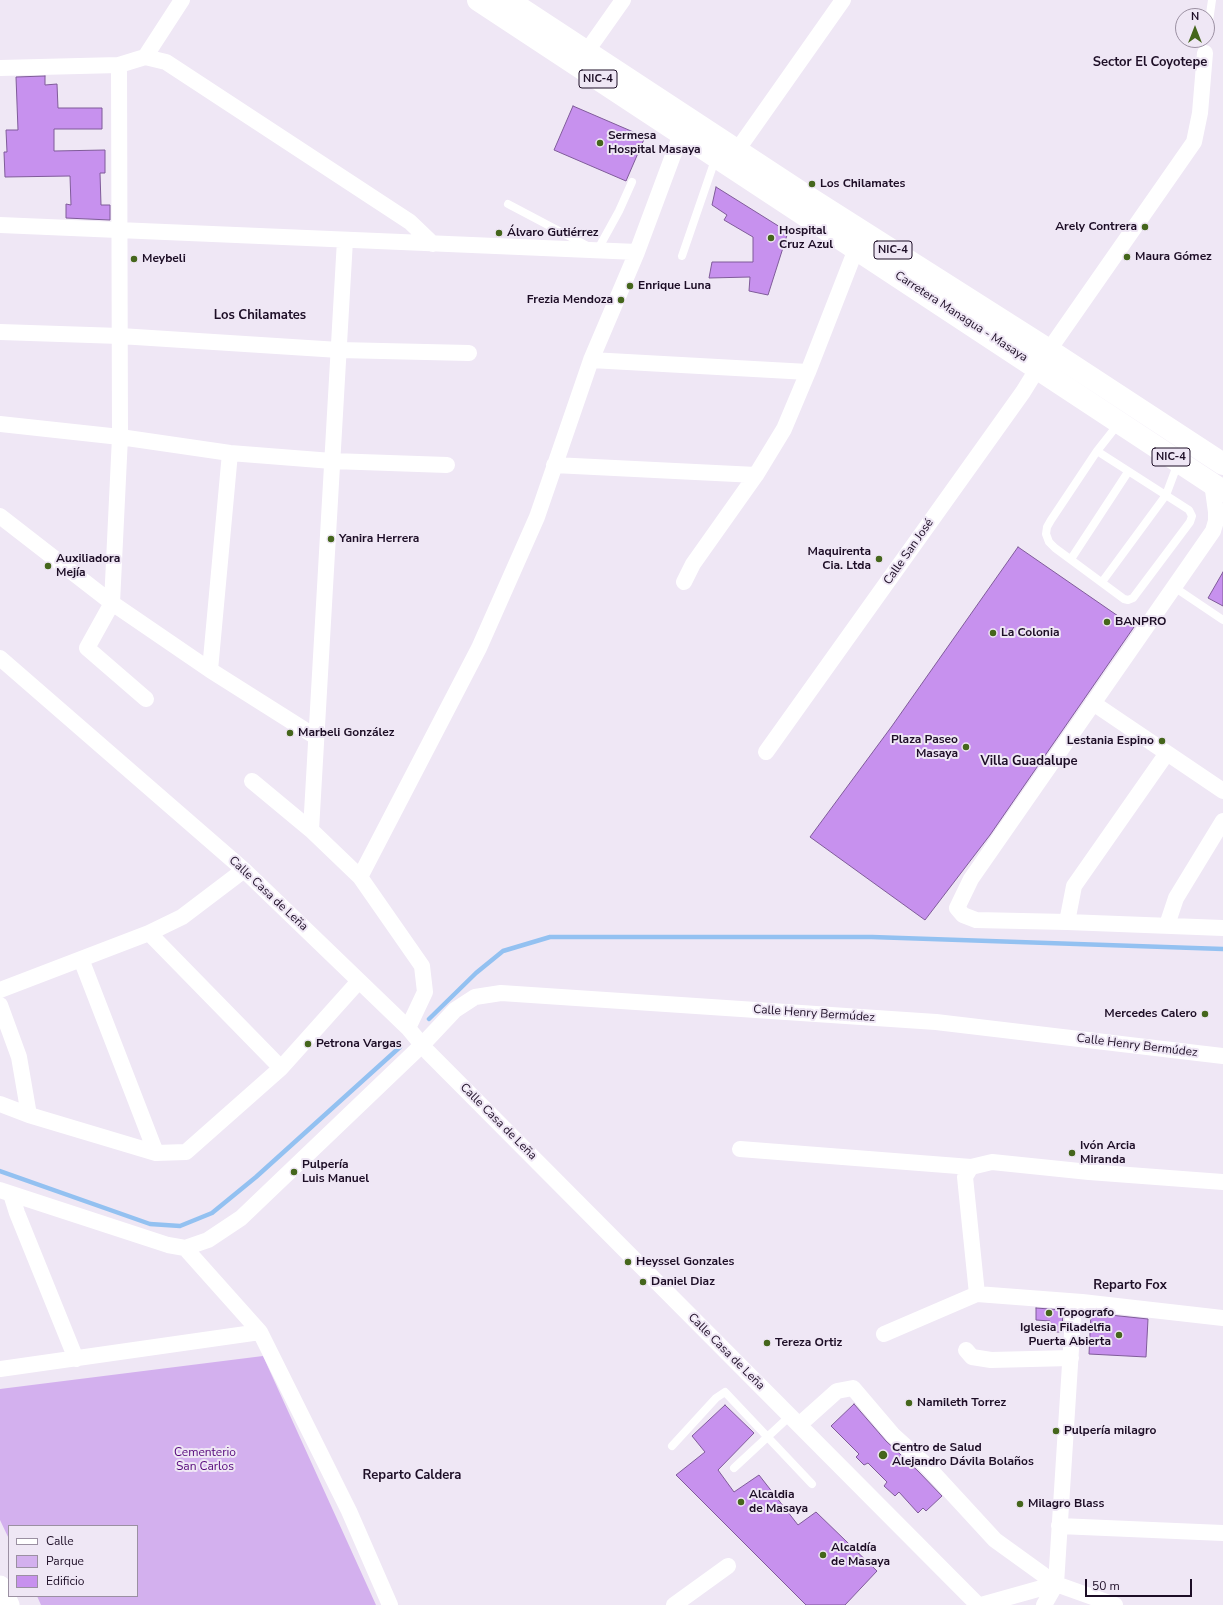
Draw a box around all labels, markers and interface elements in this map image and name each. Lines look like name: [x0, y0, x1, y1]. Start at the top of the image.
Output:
north arrow: [1175, 8, 1215, 48]
text: N: [1191, 9, 1199, 24]
district label: Sector El Coyotepe: [1093, 55, 1207, 71]
road number: NIC-4: [579, 70, 617, 88]
place label: Sermesa Hospital Masaya: [608, 129, 701, 157]
marker: Sermesa Hospital Masaya: [595, 138, 605, 148]
place label: Los Chilamates: [820, 177, 905, 191]
marker: Los Chilamates: [807, 179, 817, 189]
place label: Arely Contrera: [1055, 220, 1137, 234]
marker: Arely Contrera: [1140, 222, 1150, 232]
place label: Hospital Cruz Azul: [779, 224, 833, 252]
place label: Álvaro Gutiérrez: [507, 226, 598, 240]
marker: Álvaro Gutiérrez: [494, 228, 504, 238]
marker: Hospital Cruz Azul: [766, 233, 776, 243]
road number: NIC-4: [874, 241, 912, 259]
place label: Maura Gómez: [1135, 250, 1212, 264]
place label: Meybeli: [142, 252, 186, 266]
marker: Maura Gómez: [1122, 252, 1132, 262]
marker: Meybeli: [129, 254, 139, 264]
street label: Carretera Managua - Masaya: [892, 269, 1030, 365]
place label: Enrique Luna: [638, 279, 711, 293]
marker: Enrique Luna: [625, 281, 635, 291]
place label: Frezia Mendoza: [527, 293, 613, 307]
marker: Frezia Mendoza: [616, 295, 626, 305]
district label: Los Chilamates: [214, 308, 306, 324]
road number: NIC-4: [1152, 448, 1190, 466]
street label: Calle San José: [881, 516, 937, 588]
place label: Yanira Herrera: [339, 532, 419, 546]
marker: Yanira Herrera: [326, 534, 336, 544]
place label: Maquirenta Cia. Ltda: [808, 545, 871, 573]
place label: Auxiliadora Mejía: [56, 552, 120, 580]
marker: Maquirenta Cia. Ltda: [874, 554, 884, 564]
marker: Auxiliadora Mejía: [43, 561, 53, 571]
place label: BANPRO: [1115, 615, 1167, 629]
marker: BANPRO: [1102, 617, 1112, 627]
place label: La Colonia: [1001, 626, 1060, 640]
marker: La Colonia: [988, 628, 998, 638]
place label: Marbeli González: [298, 726, 394, 740]
marker: Marbeli González: [285, 728, 295, 738]
place label: Plaza Paseo Masaya: [891, 733, 958, 761]
place label: Lestania Espino: [1067, 734, 1154, 748]
marker: Lestania Espino: [1157, 736, 1167, 746]
marker: Plaza Paseo Masaya: [961, 742, 971, 752]
district label: Villa Guadalupe: [980, 754, 1078, 770]
street label: Calle Casa de Leña: [226, 854, 310, 934]
street label: Calle Henry Bermúdez: [753, 1003, 875, 1025]
place label: Mercedes Calero: [1104, 1007, 1197, 1021]
marker: Mercedes Calero: [1200, 1009, 1210, 1019]
street label: Calle Henry Bermúdez: [1076, 1031, 1198, 1061]
place label: Petrona Vargas: [316, 1037, 402, 1051]
marker: Petrona Vargas: [303, 1039, 313, 1049]
street label: Calle Casa de Leña: [457, 1081, 539, 1163]
place label: Ivón Arcia Miranda: [1080, 1139, 1136, 1167]
marker: Ivón Arcia Miranda: [1067, 1148, 1077, 1158]
place label: Pulpería Luis Manuel: [302, 1158, 369, 1186]
marker: Pulpería Luis Manuel: [289, 1167, 299, 1177]
place label: Heyssel Gonzales: [636, 1255, 734, 1269]
marker: Heyssel Gonzales: [623, 1257, 633, 1267]
place label: Daniel Diaz: [651, 1275, 715, 1289]
marker: Daniel Diaz: [638, 1277, 648, 1287]
district label: Reparto Fox: [1093, 1278, 1167, 1294]
place label: Topografo: [1057, 1306, 1114, 1320]
marker: Topografo: [1044, 1308, 1054, 1318]
street label: Calle Casa de Leña: [685, 1311, 767, 1393]
place label: Iglesia Filadelfia Puerta Abierta: [1020, 1321, 1111, 1349]
marker: Iglesia Filadelfia Puerta Abierta: [1114, 1330, 1124, 1340]
place label: Tereza Ortiz: [775, 1336, 842, 1350]
marker: Tereza Ortiz: [762, 1338, 772, 1348]
place label: Namileth Torrez: [917, 1396, 1006, 1410]
marker: Namileth Torrez: [904, 1398, 914, 1408]
place label: Pulpería milagro: [1064, 1424, 1157, 1438]
marker: Pulpería milagro: [1051, 1426, 1061, 1436]
place label: Centro de Salud Alejandro Dávila Bolaños: [892, 1441, 1034, 1469]
park label: Cementerio San Carlos: [174, 1446, 236, 1474]
marker: Centro de Salud Alejandro Dávila Bolaños: [877, 1449, 889, 1461]
district label: Reparto Caldera: [363, 1468, 461, 1484]
place label: Alcaldia de Masaya: [749, 1488, 808, 1516]
marker: Alcaldia de Masaya: [736, 1497, 746, 1507]
place label: Milagro Blass: [1028, 1497, 1104, 1511]
marker: Milagro Blass: [1015, 1499, 1025, 1509]
legend: [8, 1525, 138, 1597]
text: Calle: [46, 1533, 74, 1549]
place label: Alcaldía de Masaya: [831, 1541, 890, 1569]
marker: Alcaldía de Masaya: [818, 1550, 828, 1560]
text: Parque: [46, 1553, 84, 1569]
scale bar: [1087, 1571, 1194, 1597]
text: Edificio: [46, 1573, 84, 1589]
text: 50 m: [1092, 1578, 1120, 1594]

